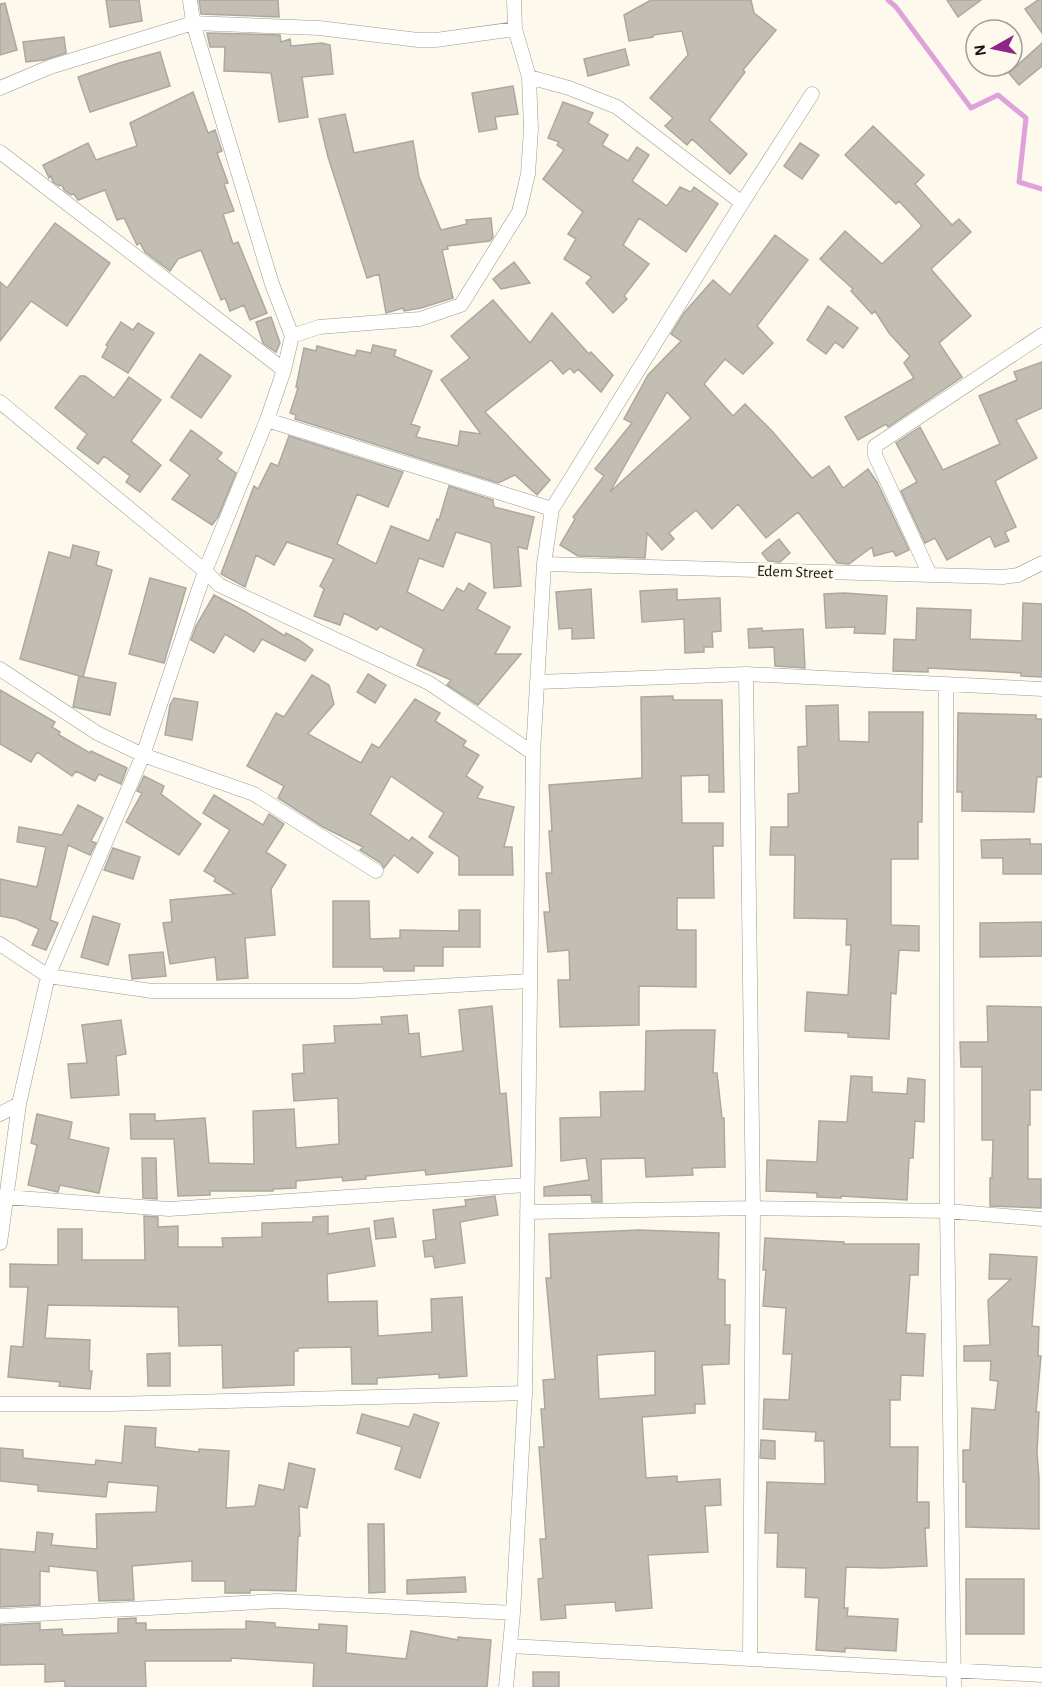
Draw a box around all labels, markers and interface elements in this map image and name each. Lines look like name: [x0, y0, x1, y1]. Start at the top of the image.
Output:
north arrow: [964, 18, 1024, 78]
text: N: [971, 43, 989, 57]
street label: Edem Street: [757, 563, 833, 581]

